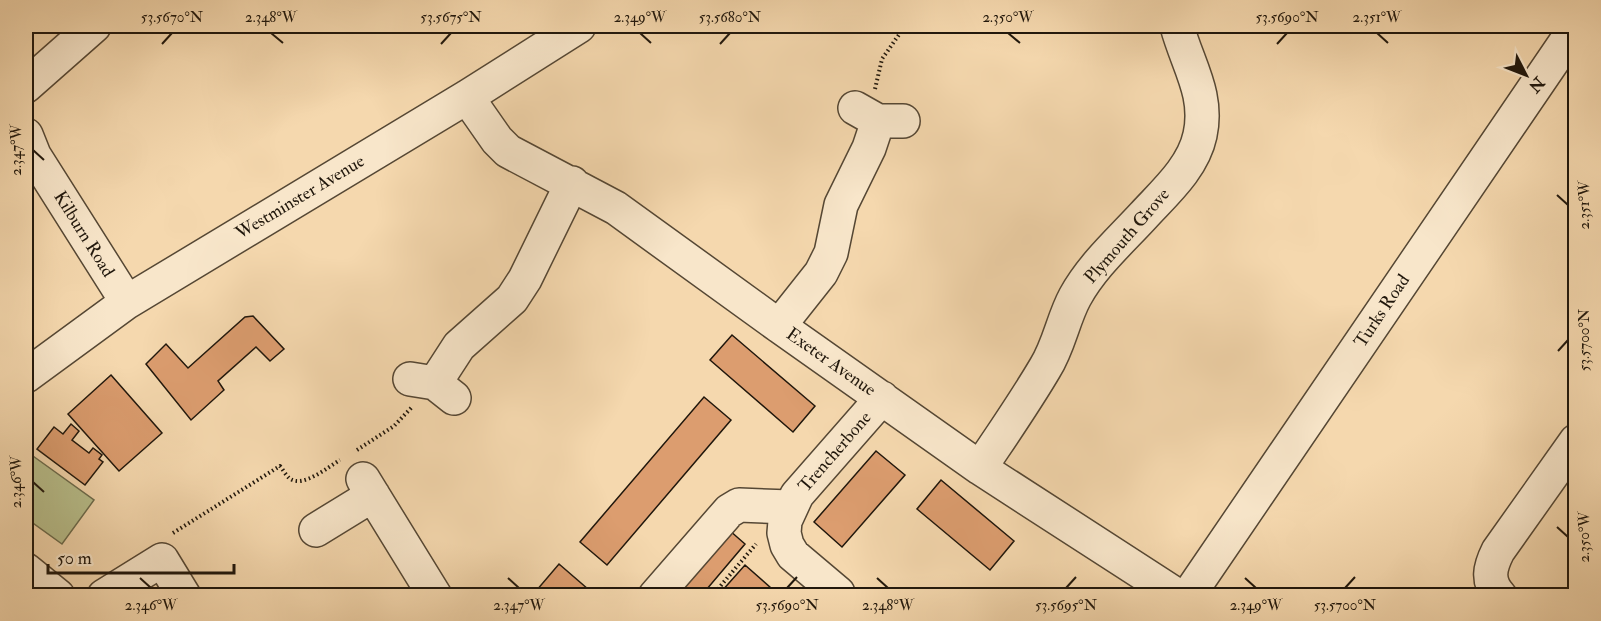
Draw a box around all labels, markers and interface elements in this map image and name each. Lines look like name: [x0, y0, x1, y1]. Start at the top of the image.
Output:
text: 53.5670°N: [141, 8, 204, 27]
text: 2.348°W: [245, 8, 298, 27]
text: 53.5675°N: [420, 8, 482, 27]
text: 2.349°W: [614, 8, 667, 27]
text: 53.5680°N: [699, 8, 762, 27]
text: 2.350°W: [983, 8, 1034, 27]
text: 53.5690°N: [1255, 8, 1319, 27]
text: 2.351°W: [1353, 8, 1402, 27]
north arrow: [1496, 45, 1556, 105]
text: N: [1524, 72, 1549, 97]
text: 2.347°W: [7, 124, 26, 176]
street label: Westminster Avenue: [230, 149, 369, 245]
text: 2.351°W: [1575, 180, 1594, 229]
street label: Plymouth Grove: [1079, 183, 1175, 289]
street label: Kilburn Road: [48, 187, 120, 282]
street label: Turks Road: [1349, 270, 1415, 352]
text: 53.5700°N: [1575, 308, 1594, 371]
street label: Exeter Avenue: [782, 323, 881, 402]
street label: Trencherbone: [793, 406, 877, 497]
text: 2.346°W: [7, 455, 26, 508]
text: 2.350°W: [1575, 511, 1594, 562]
scale bar: [48, 537, 234, 575]
text: 50 m: [57, 547, 92, 570]
text: 2.346°W: [125, 596, 178, 615]
text: 2.347°W: [493, 596, 545, 615]
text: 53.5690°N: [755, 596, 819, 615]
text: 2.348°W: [862, 596, 915, 615]
text: 53.5695°N: [1035, 596, 1098, 615]
text: 2.349°W: [1230, 596, 1283, 615]
text: 53.5700°N: [1314, 596, 1377, 615]

